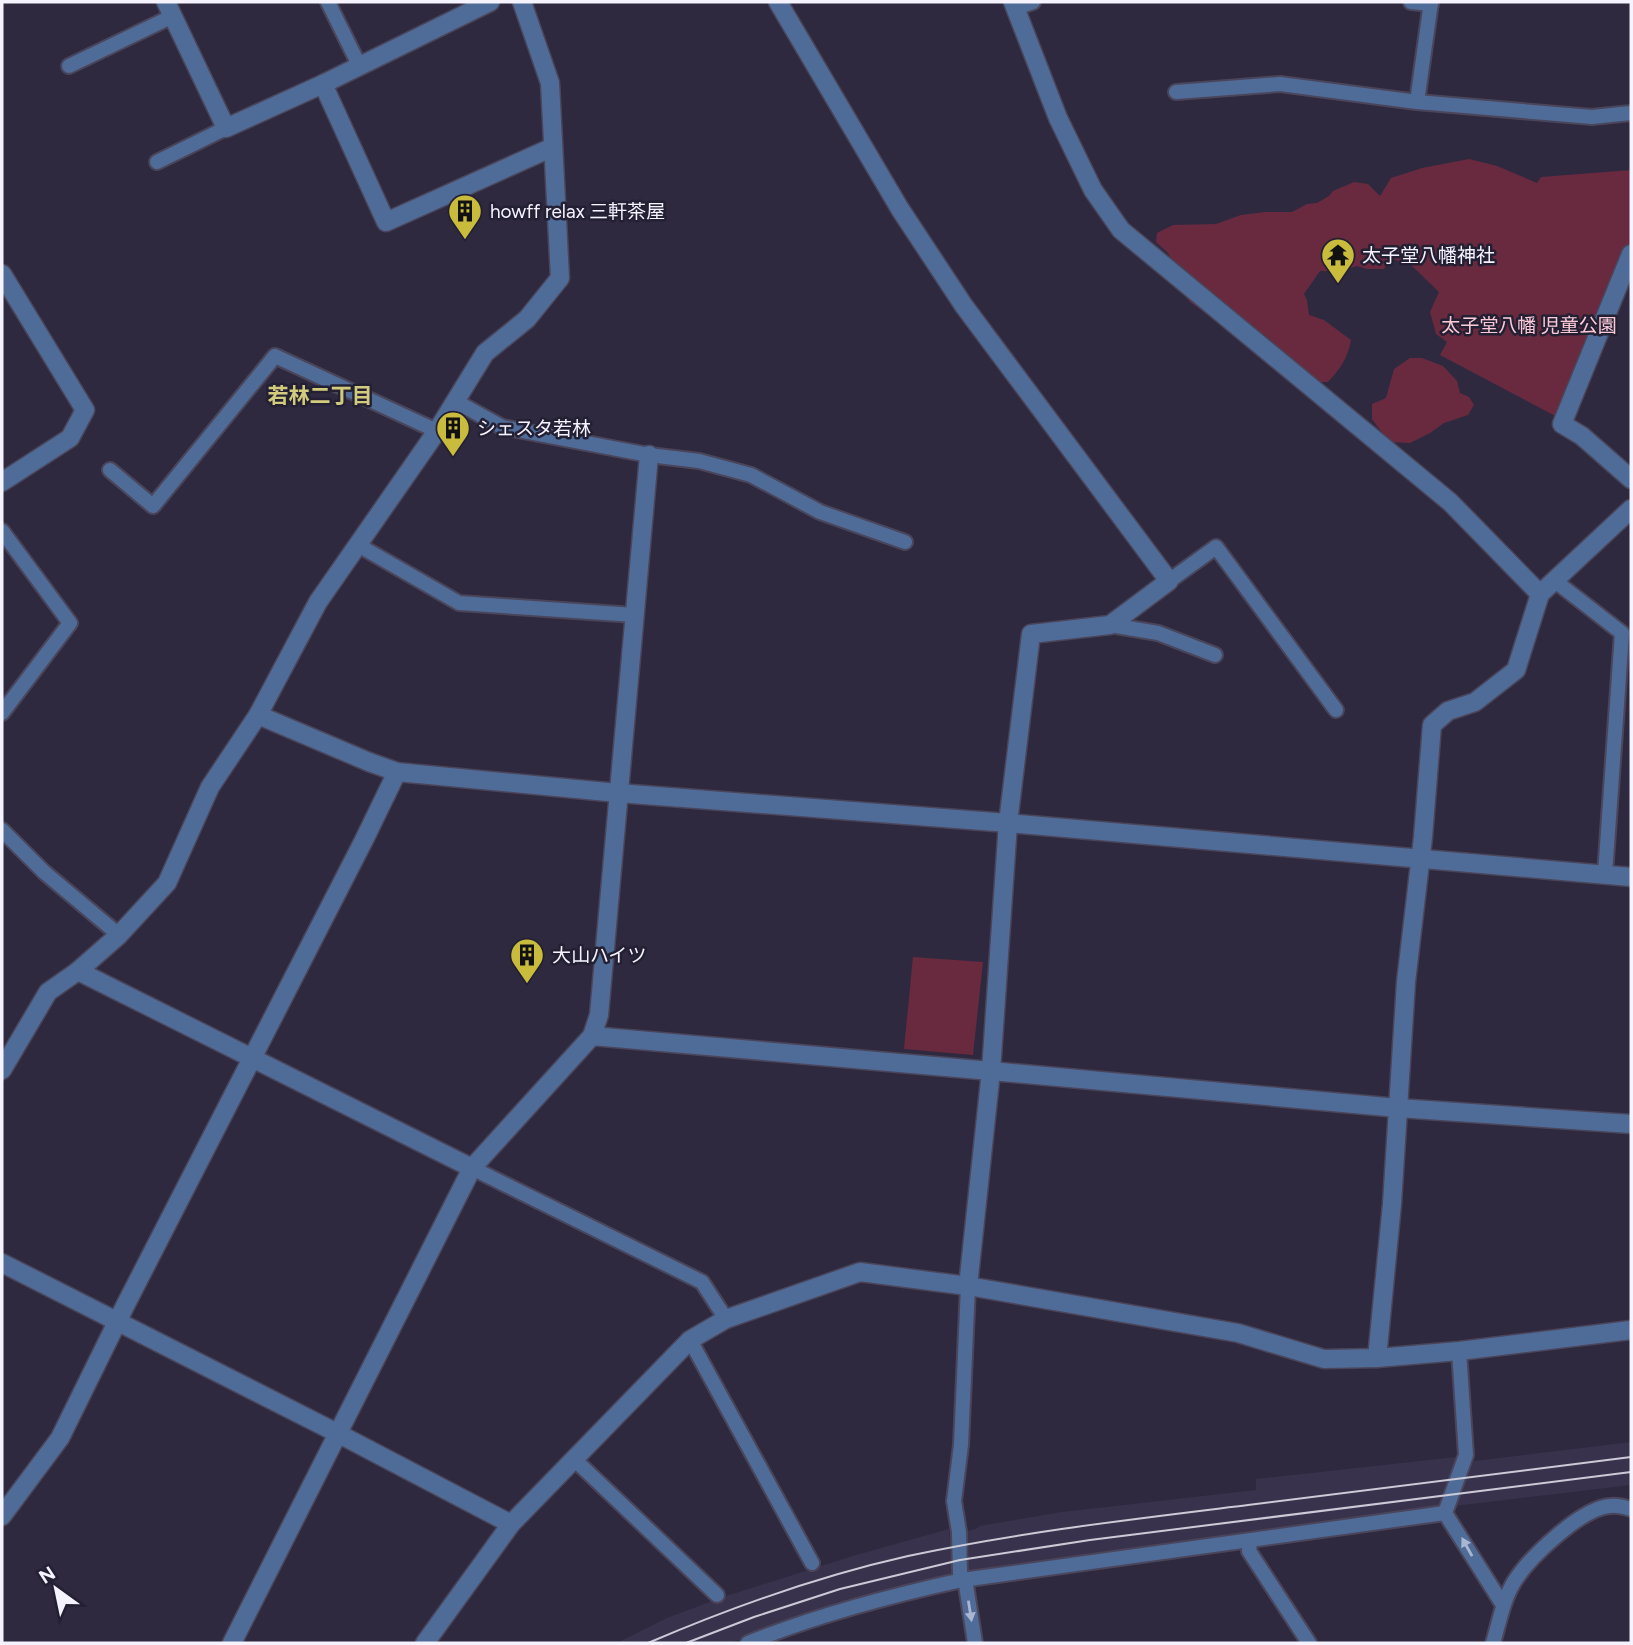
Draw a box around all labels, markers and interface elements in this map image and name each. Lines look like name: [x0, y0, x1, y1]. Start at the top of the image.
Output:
building icon: howff relax 三軒茶屋: [446, 192, 484, 241]
place label: howff relax 三軒茶屋: [490, 200, 665, 223]
temple icon: 太子堂八幡神社: [1319, 236, 1357, 285]
place label: 太子堂八幡神社: [1362, 244, 1495, 267]
park label: 太子堂八幡 児童公園: [1441, 314, 1617, 337]
district label: 若林二丁目: [268, 383, 373, 408]
building icon: シェスタ若林: [434, 409, 472, 458]
place label: シェスタ若林: [477, 417, 591, 440]
building icon: 大山ハイツ: [508, 936, 546, 985]
place label: 大山ハイツ: [552, 944, 647, 967]
one-way arrow: [1461, 1538, 1473, 1557]
north arrow: [21, 1554, 91, 1624]
text: N: [35, 1562, 59, 1589]
one-way arrow: [965, 1600, 976, 1622]

